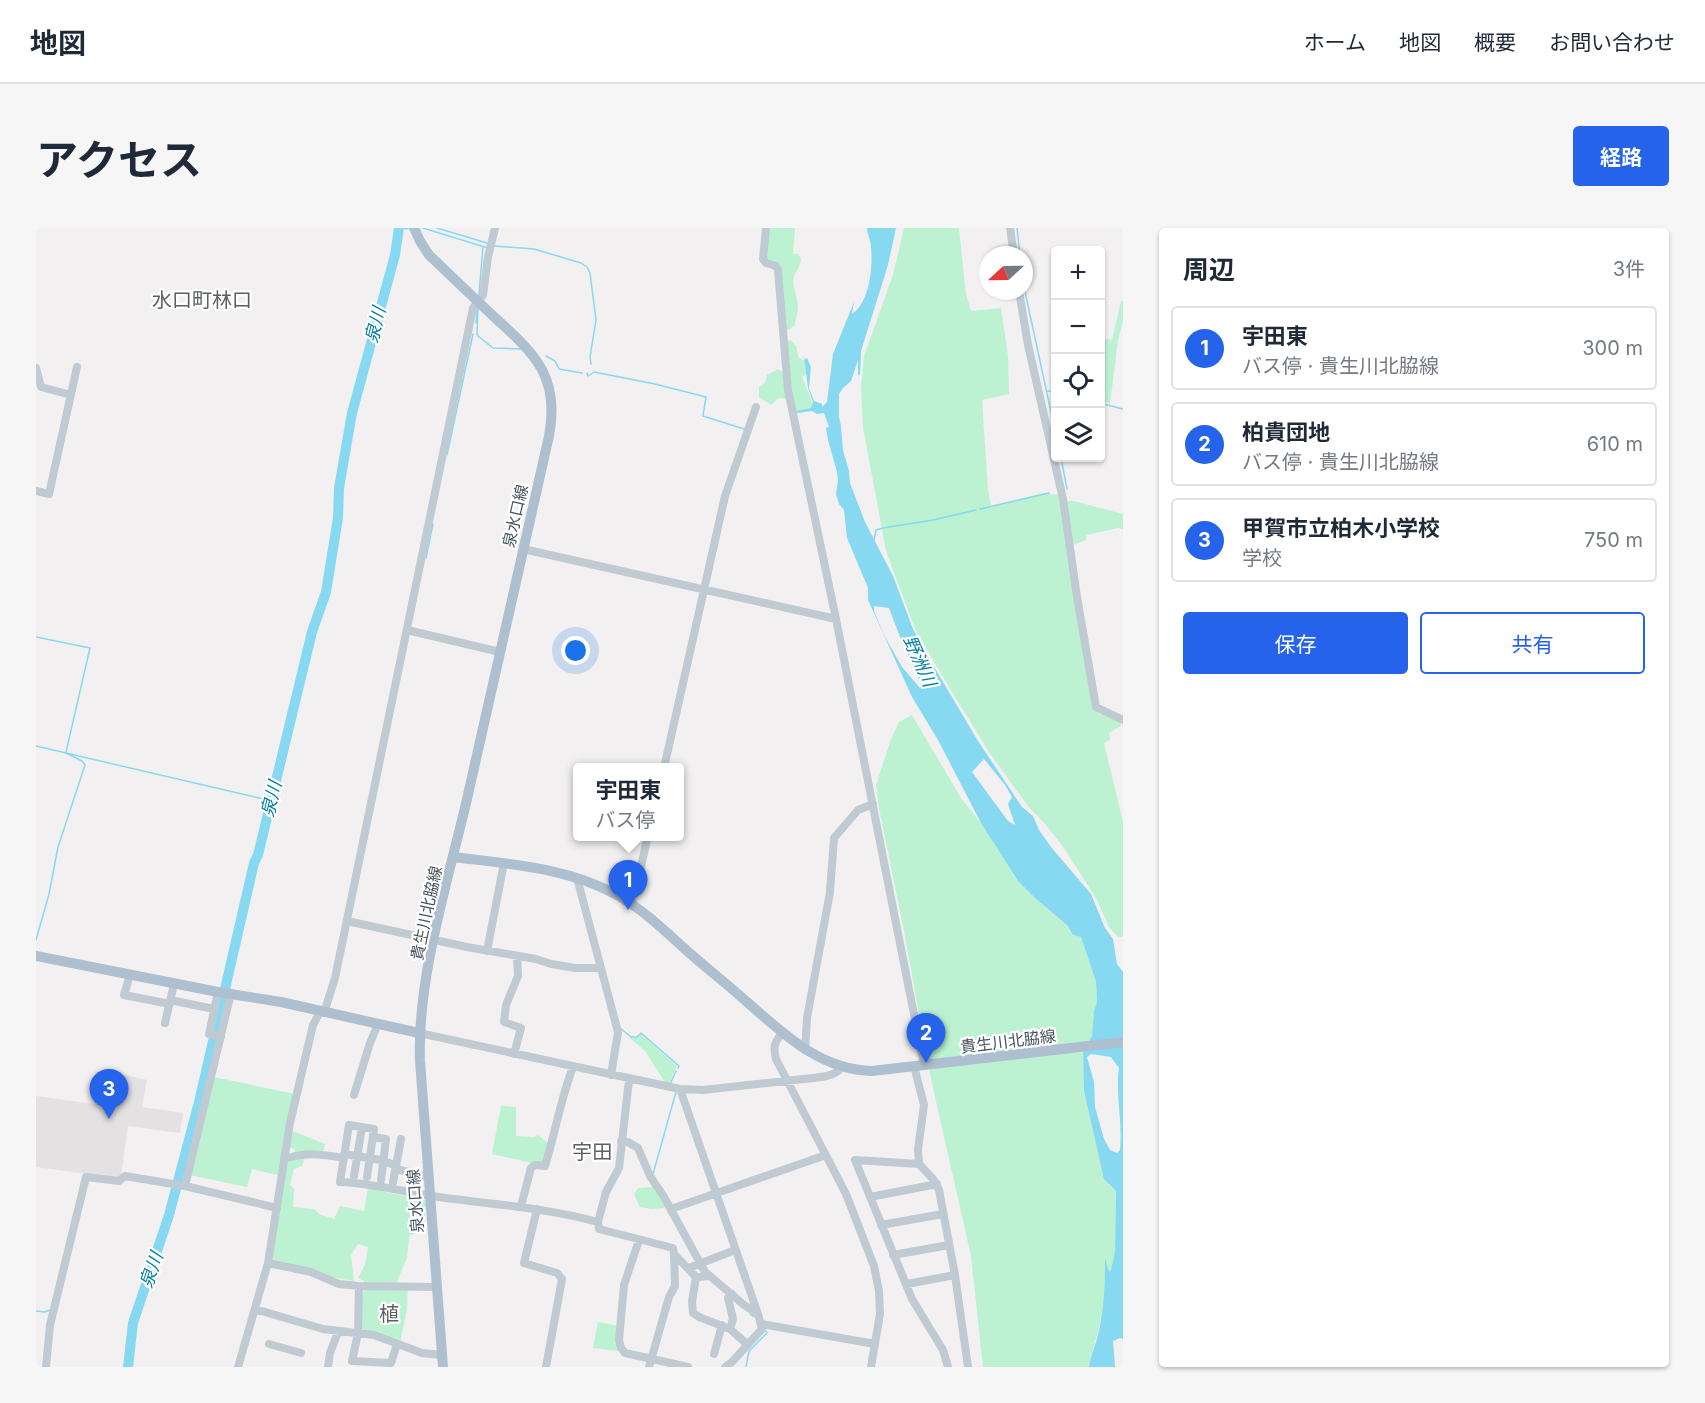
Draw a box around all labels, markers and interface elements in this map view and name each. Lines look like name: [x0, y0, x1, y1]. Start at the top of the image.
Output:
text: 地図: [30, 26, 86, 60]
text: ホーム: [1304, 30, 1366, 55]
text: 地図: [1399, 30, 1441, 55]
text: 概要: [1474, 30, 1516, 55]
text: お問い合わせ: [1549, 30, 1675, 55]
button: 経路: [1573, 126, 1669, 186]
text: アクセス: [36, 134, 202, 185]
north arrow: [979, 246, 1033, 300]
map controls: [1051, 246, 1105, 462]
button: +: [1051, 246, 1105, 300]
text: 周辺: [1183, 254, 1235, 285]
text: 3件: [1613, 257, 1645, 281]
district label: 水口町林口: [152, 288, 252, 312]
button: −: [1051, 300, 1105, 354]
water label: 泉川: [360, 303, 390, 345]
text: 宇田東: [1242, 323, 1308, 349]
text: 1: [1200, 336, 1209, 360]
text: 300 m: [1582, 336, 1643, 360]
button: locate: [1051, 354, 1105, 408]
text: バス停 · 貴生川北脇線: [1242, 354, 1439, 378]
button: layers: [1051, 408, 1105, 462]
text: 柏貴団地: [1242, 419, 1330, 445]
text: 2: [1198, 432, 1211, 456]
text: 610 m: [1587, 432, 1643, 456]
text: バス停 · 貴生川北脇線: [1242, 450, 1439, 474]
street label: 泉水口線: [498, 483, 532, 549]
text: 甲賀市立柏木小学校: [1242, 515, 1440, 541]
text: 3: [1198, 528, 1211, 552]
text: 750 m: [1584, 528, 1643, 552]
text: 学校: [1242, 546, 1282, 570]
button: 保存: [1183, 612, 1408, 674]
button: 共有: [1420, 612, 1645, 674]
water label: 野洲川: [899, 632, 941, 692]
your location: [561, 636, 590, 665]
popup: [573, 763, 684, 841]
water label: 泉川: [256, 777, 286, 819]
text: 宇田東: [595, 777, 662, 803]
text: バス停: [595, 808, 655, 832]
pin: 1: [608, 860, 648, 910]
street label: 貴生川北脇線: [406, 864, 446, 962]
pin: 2: [906, 1014, 946, 1063]
street label: 貴生川北脇線: [959, 1025, 1057, 1057]
pin: 3: [90, 1070, 128, 1119]
district label: 宇田: [572, 1140, 612, 1164]
street label: 泉水口線: [403, 1168, 427, 1234]
water label: 泉川: [135, 1248, 167, 1290]
district label: 植: [379, 1302, 399, 1326]

